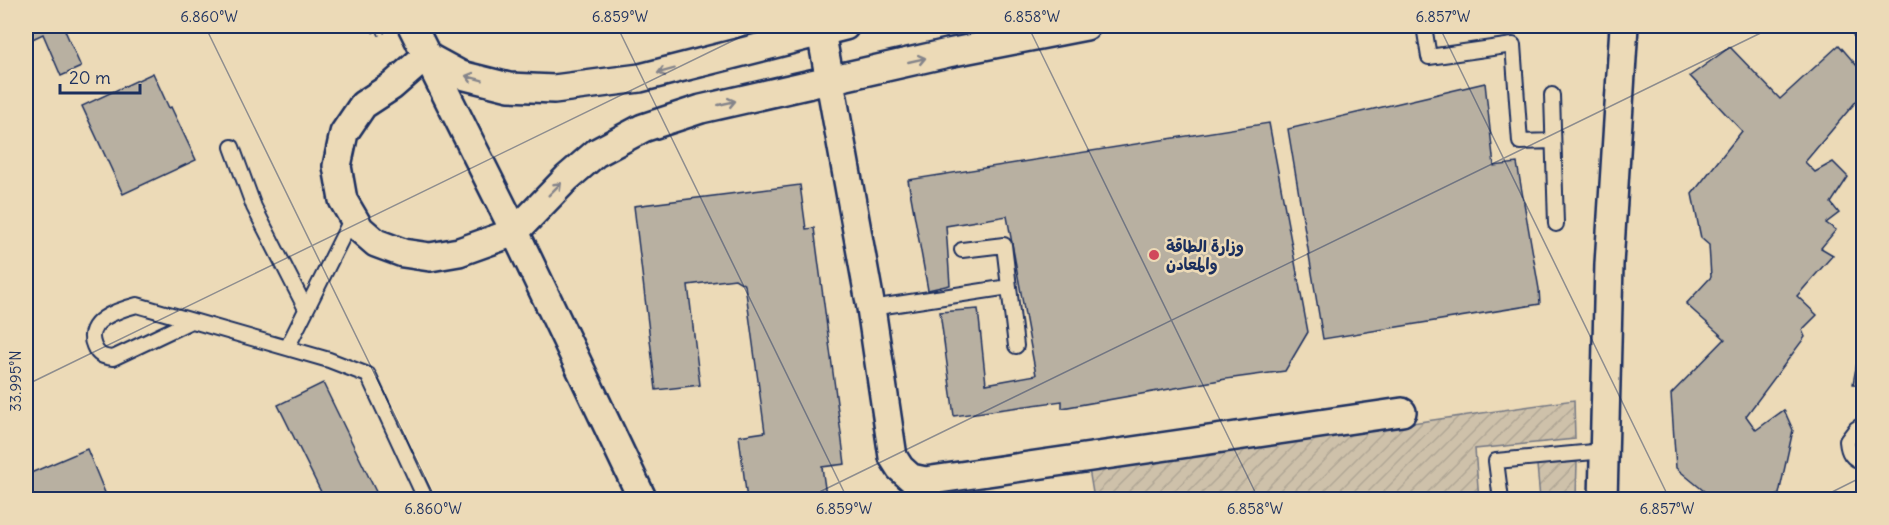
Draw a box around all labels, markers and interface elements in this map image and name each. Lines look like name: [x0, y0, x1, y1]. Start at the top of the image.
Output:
text: 6.860°W: [180, 7, 238, 26]
text: 6.859°W: [592, 7, 649, 26]
text: 6.858°W: [1004, 7, 1061, 26]
text: 6.857°W: [1415, 7, 1471, 26]
one-way arrow: [907, 54, 926, 66]
scale bar: [60, 57, 140, 95]
one-way arrow: [657, 65, 676, 77]
text: 20 m: [69, 66, 111, 89]
one-way arrow: [465, 72, 484, 83]
one-way arrow: [716, 97, 736, 108]
one-way arrow: [548, 182, 563, 196]
place label: وزارة الطاقة والمعادن: [1166, 236, 1244, 275]
marker: وزارة الطاقة والمعادن: [1147, 248, 1161, 262]
text: 33.995°N: [6, 350, 25, 412]
text: 6.860°W: [404, 499, 462, 518]
text: 6.859°W: [816, 499, 873, 518]
text: 6.858°W: [1227, 499, 1284, 518]
text: 6.857°W: [1639, 499, 1695, 518]

